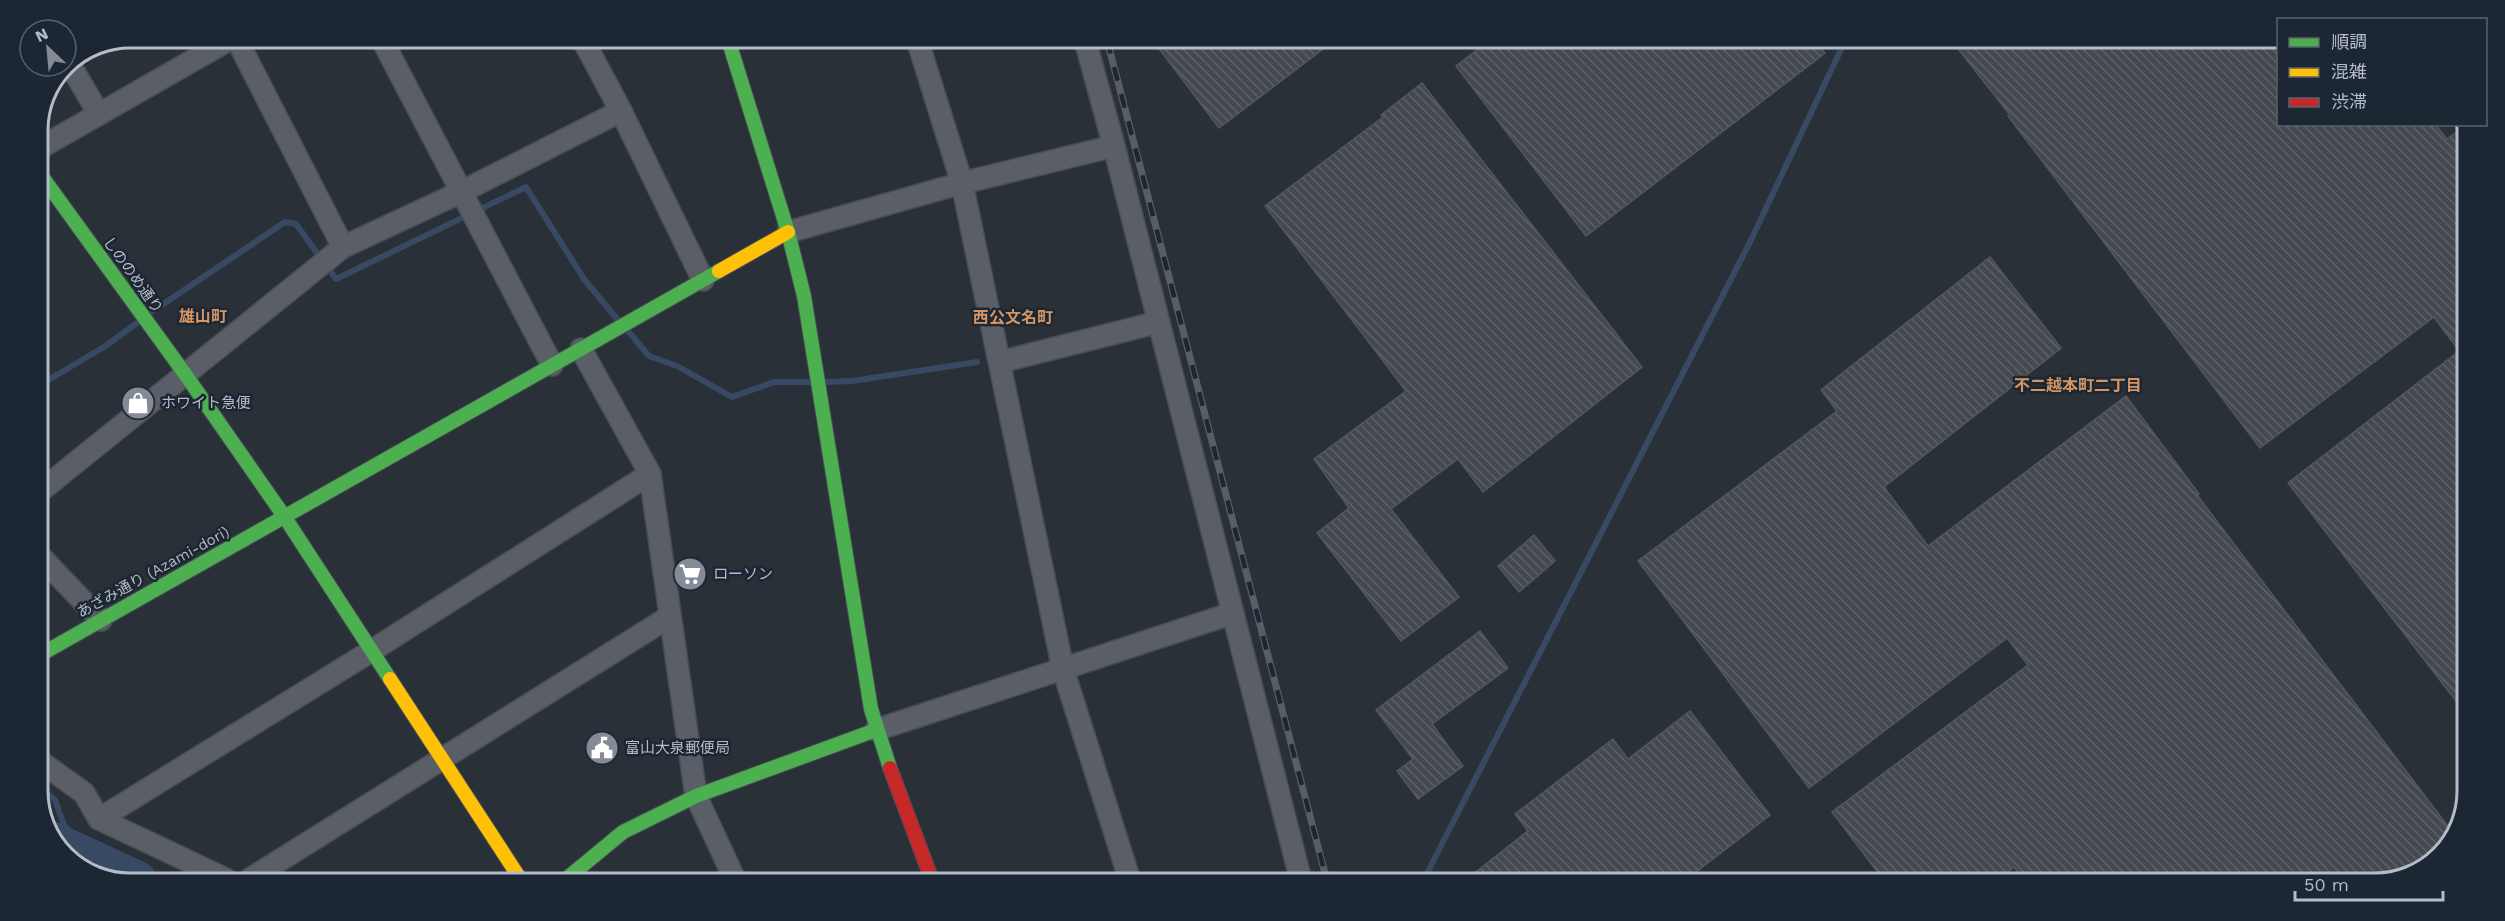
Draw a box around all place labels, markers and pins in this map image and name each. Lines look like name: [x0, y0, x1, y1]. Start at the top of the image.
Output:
shop icon: ホワイト急便: [120, 385, 156, 421]
place label: ホワイト急便: [161, 394, 251, 412]
supermarket icon: ローソン: [672, 556, 708, 592]
place label: ローソン: [713, 565, 773, 583]
public building icon: 富山大泉郵便局: [584, 730, 620, 766]
place label: 富山大泉郵便局: [625, 739, 730, 757]

